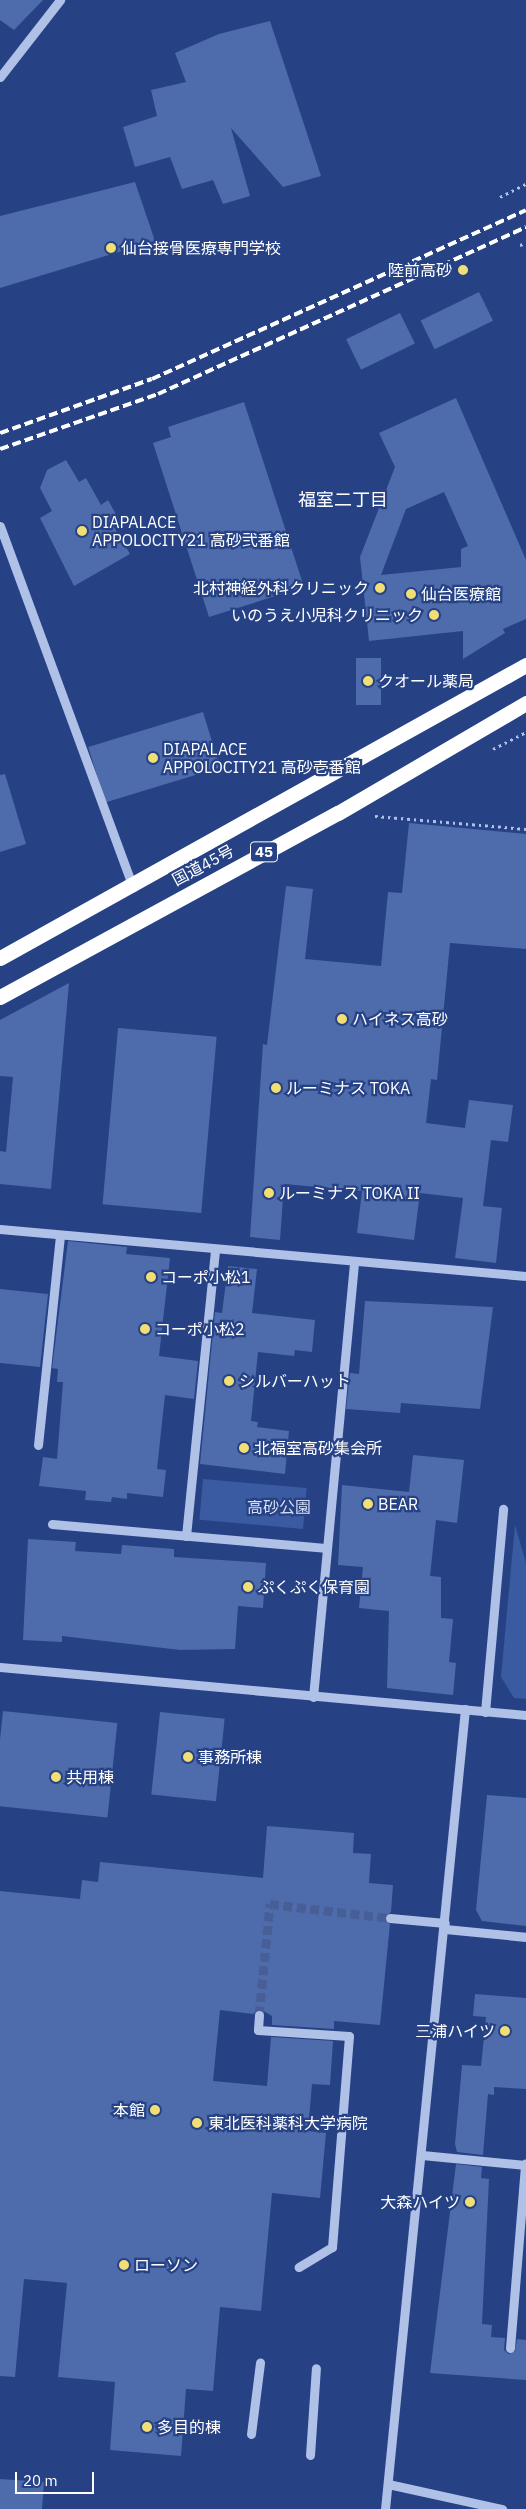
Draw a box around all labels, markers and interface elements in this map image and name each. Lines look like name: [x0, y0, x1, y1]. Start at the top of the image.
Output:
place label: 仙台接骨医療専門学校: [121, 238, 281, 258]
marker: 仙台接骨医療専門学校: [105, 242, 117, 254]
place label: 陸前高砂: [388, 260, 452, 280]
marker: 陸前高砂: [456, 263, 470, 277]
district label: 福室二丁目: [298, 489, 388, 511]
place label: DIAPALACE APPOLOCITY21 高砂弐番館: [92, 512, 290, 550]
marker: DIAPALACE APPOLOCITY21 高砂弐番館: [76, 525, 88, 537]
place label: 北村神経外科クリニック: [193, 578, 369, 598]
marker: 北村神経外科クリニック: [373, 581, 387, 595]
place label: 仙台医療館: [421, 584, 501, 604]
marker: 仙台医療館: [405, 588, 417, 600]
place label: いのうえ小児科クリニック: [231, 605, 423, 625]
marker: いのうえ小児科クリニック: [427, 608, 441, 622]
place label: クオール薬局: [378, 671, 474, 691]
marker: クオール薬局: [362, 675, 374, 687]
place label: DIAPALACE APPOLOCITY21 高砂壱番館: [163, 739, 361, 777]
marker: DIAPALACE APPOLOCITY21 高砂壱番館: [147, 752, 159, 764]
road number: 45: [249, 840, 279, 864]
street label: 国道45号: [169, 841, 237, 889]
place label: ハイネス高砂: [352, 1009, 448, 1029]
marker: ハイネス高砂: [336, 1013, 348, 1025]
place label: ルーミナス TOKA: [286, 1078, 410, 1098]
marker: ルーミナス TOKA: [270, 1082, 282, 1094]
place label: ルーミナス TOKA II: [279, 1183, 420, 1203]
marker: ルーミナス TOKA II: [263, 1187, 275, 1199]
place label: コーポ小松1: [161, 1267, 251, 1287]
marker: コーポ小松1: [145, 1271, 157, 1283]
place label: コーポ小松2: [155, 1319, 245, 1339]
marker: コーポ小松2: [139, 1323, 151, 1335]
place label: シルバーハット: [239, 1371, 351, 1391]
marker: シルバーハット: [223, 1375, 235, 1387]
place label: 北福室高砂集会所: [254, 1438, 382, 1458]
marker: 北福室高砂集会所: [238, 1442, 250, 1454]
place label: BEAR: [378, 1494, 418, 1514]
park label: 高砂公園: [247, 1497, 311, 1517]
marker: BEAR: [362, 1498, 374, 1510]
place label: ぷくぷく保育園: [258, 1577, 370, 1597]
marker: ぷくぷく保育園: [242, 1581, 254, 1593]
place label: 事務所棟: [198, 1747, 262, 1767]
marker: 事務所棟: [182, 1751, 194, 1763]
place label: 共用棟: [66, 1767, 114, 1787]
marker: 共用棟: [50, 1771, 62, 1783]
place label: 三浦ハイツ: [415, 2021, 495, 2041]
marker: 三浦ハイツ: [499, 2025, 511, 2037]
place label: 本館: [113, 2100, 145, 2120]
marker: 本館: [149, 2104, 161, 2116]
place label: 東北医科薬科大学病院: [208, 2113, 368, 2133]
marker: 東北医科薬科大学病院: [190, 2116, 204, 2130]
place label: 大森ハイツ: [380, 2192, 460, 2212]
marker: 大森ハイツ: [464, 2196, 476, 2208]
place label: ローソン: [134, 2255, 198, 2275]
marker: ローソン: [118, 2259, 130, 2271]
place label: 多目的棟: [157, 2417, 221, 2437]
marker: 多目的棟: [141, 2421, 153, 2433]
scale bar: [18, 2462, 96, 2494]
text: 20 m: [23, 2471, 58, 2490]

